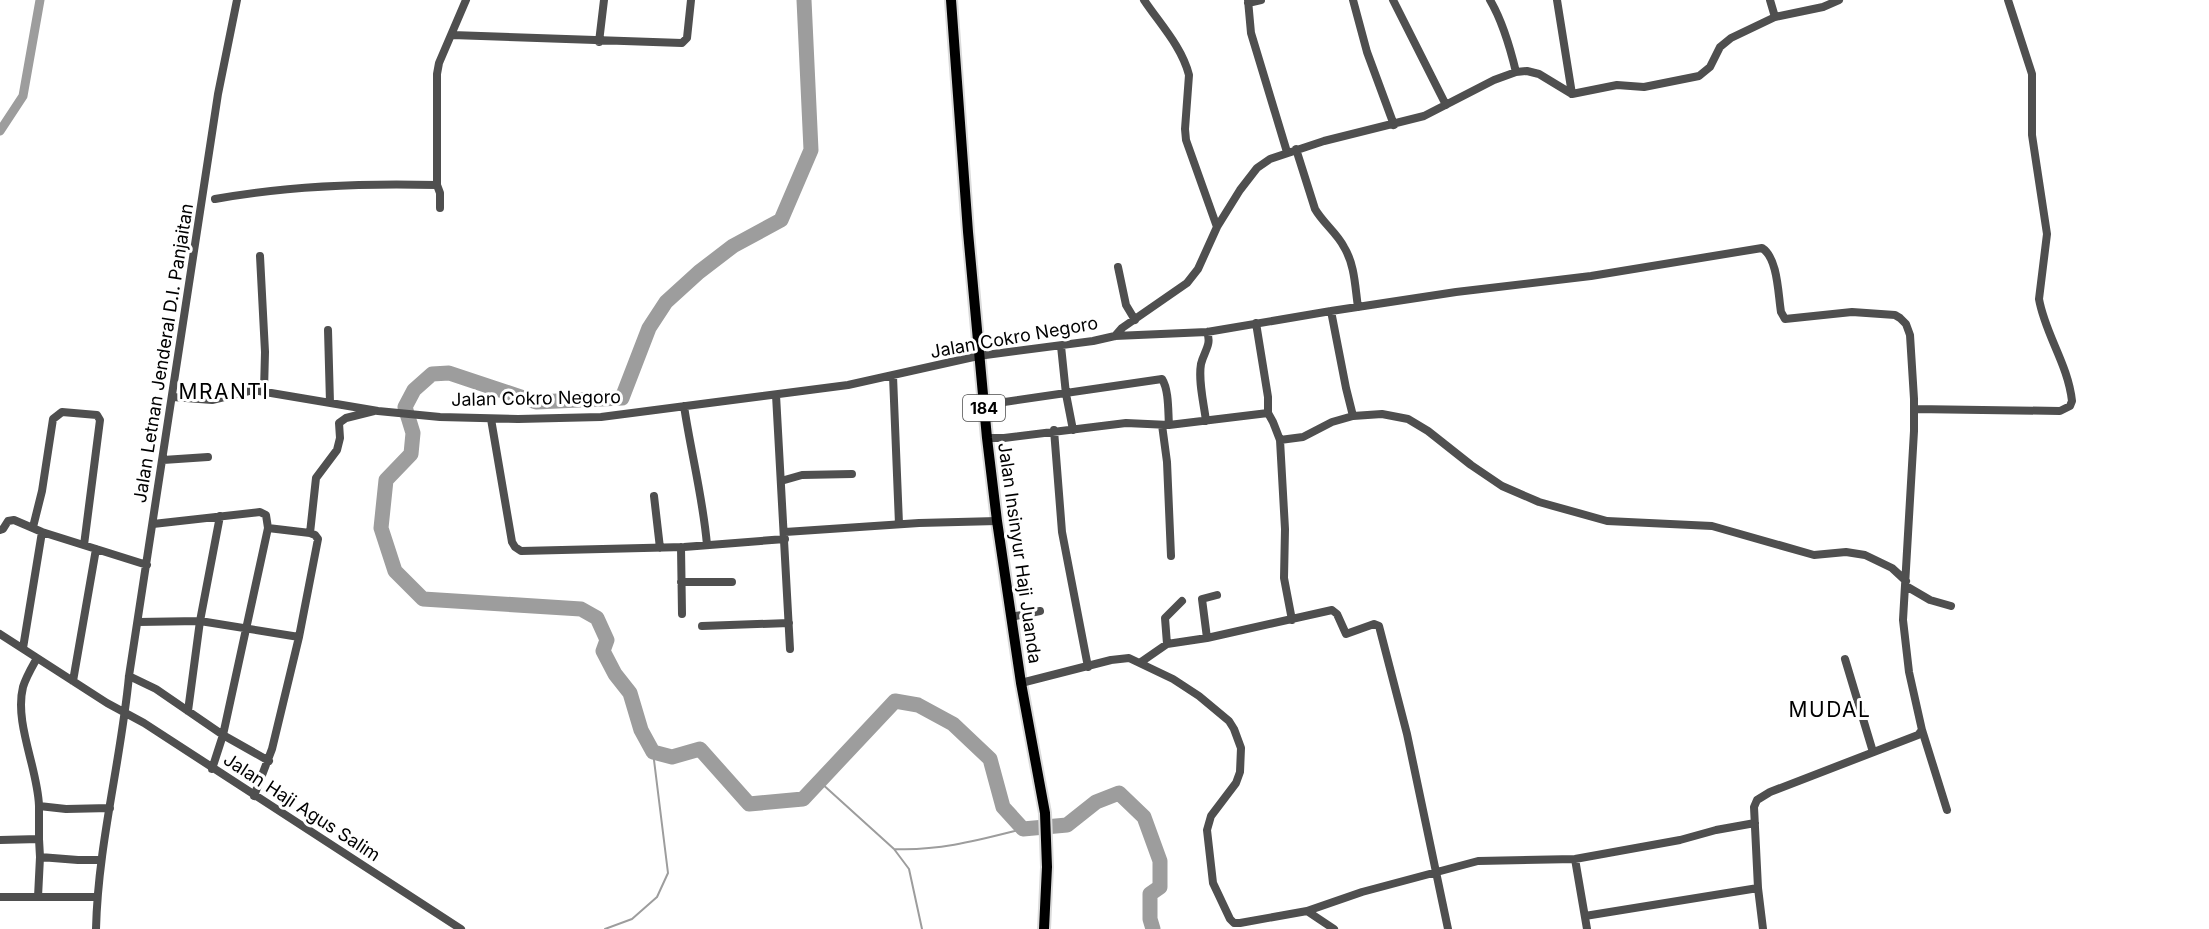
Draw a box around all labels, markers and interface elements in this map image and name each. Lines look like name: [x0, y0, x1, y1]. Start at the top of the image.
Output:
street label: Jalan Letnan Jenderal D.I. Panjaitan: [129, 202, 197, 504]
street label: Jalan Cokro Negoro: [929, 312, 1099, 362]
district label: MRANTI: [179, 379, 270, 404]
street label: Jalan Cokro Negoro: [451, 386, 621, 410]
road number: 184: [963, 395, 1005, 421]
street label: Jalan Insinyur Haji Juanda: [994, 441, 1046, 665]
district label: MUDAL: [1789, 697, 1871, 722]
street label: Jalan Haji Agus Salim: [220, 748, 384, 866]

